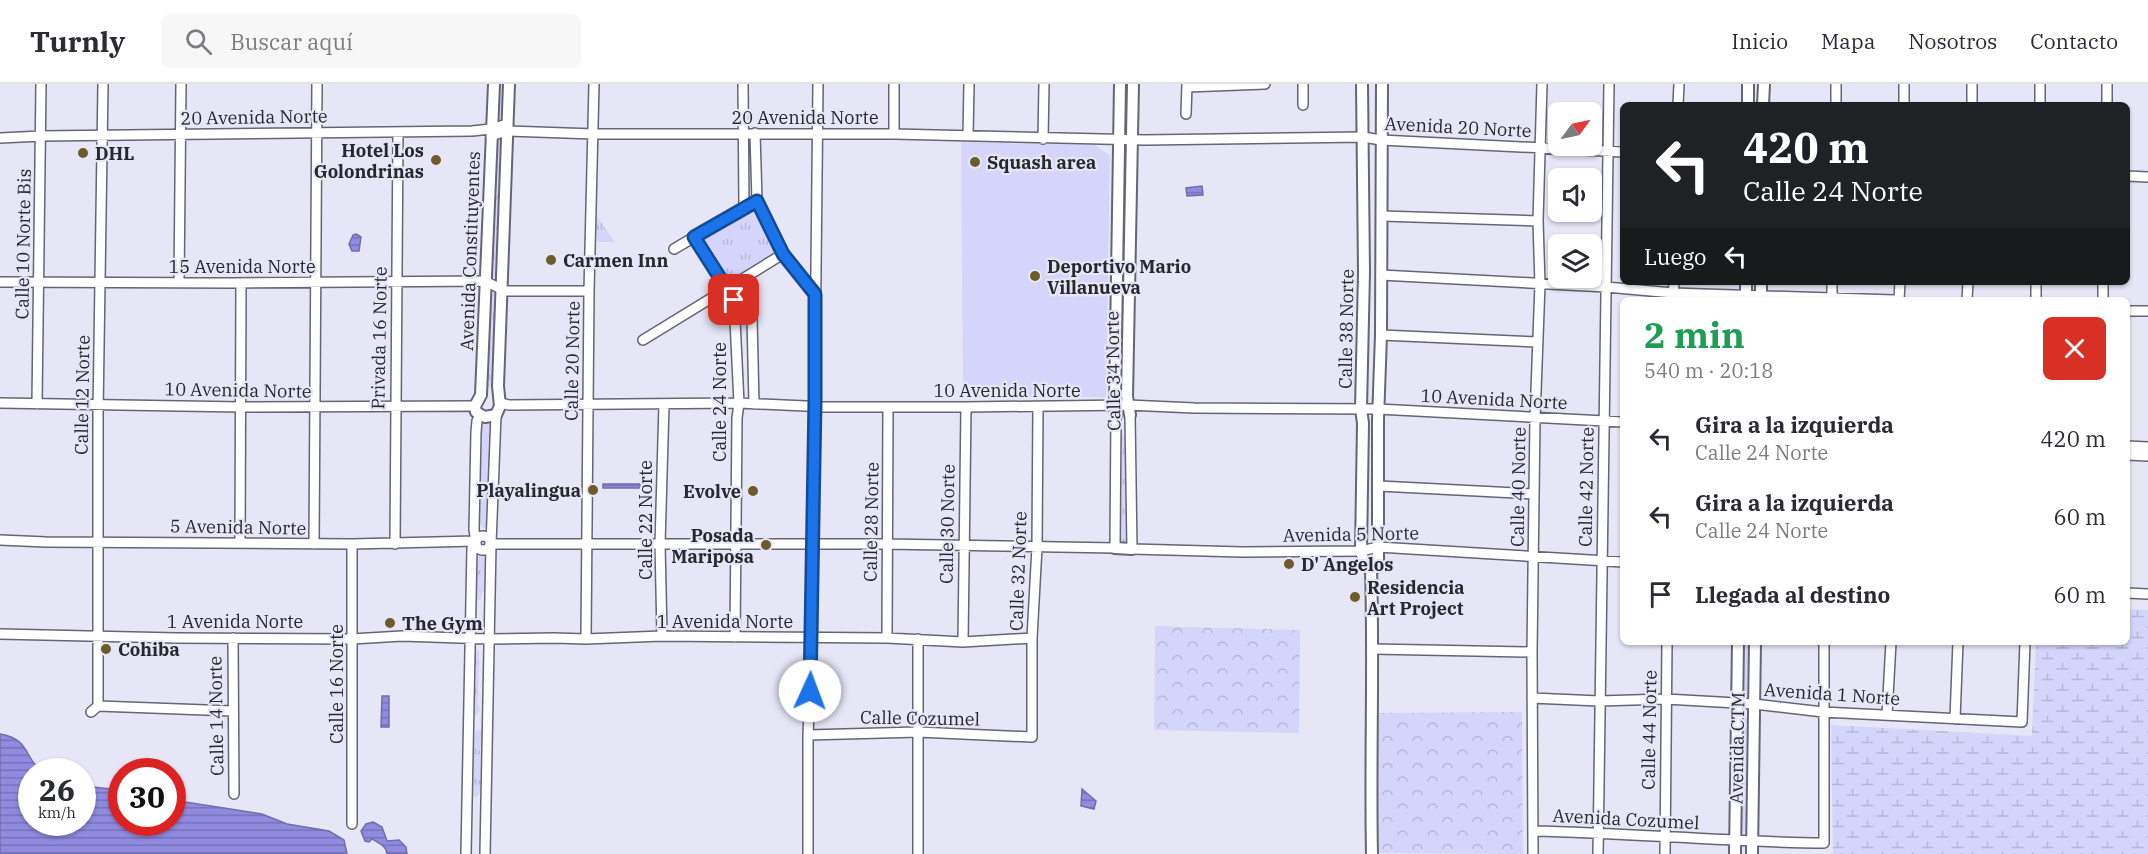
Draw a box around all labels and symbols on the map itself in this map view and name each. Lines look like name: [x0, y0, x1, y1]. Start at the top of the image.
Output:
north arrow: [1548, 102, 1602, 156]
street label: 20 Avenida Norte: [180, 104, 328, 130]
street label: 20 Avenida Norte: [731, 106, 879, 129]
street label: Avenida 20 Norte: [1384, 112, 1532, 142]
place label: Hotel Los Golondrinas: [314, 139, 424, 183]
place label: DHL: [95, 142, 134, 165]
marker: DHL: [76, 146, 90, 160]
street label: Avenida Constituyentes: [455, 151, 485, 351]
place label: Squash area: [987, 151, 1096, 174]
marker: Hotel Los Golondrinas: [429, 153, 443, 167]
marker: Squash area: [968, 155, 982, 169]
street label: Calle 10 Norte Bis: [10, 168, 36, 320]
place label: Carmen Inn: [563, 249, 669, 272]
marker: Carmen Inn: [544, 253, 558, 267]
street label: 15 Avenida Norte: [168, 255, 316, 278]
place label: Deportivo Mario Villanueva: [1047, 255, 1191, 299]
street label: Privada 16 Norte: [366, 266, 392, 410]
marker: Deportivo Mario Villanueva: [1028, 269, 1042, 283]
street label: Calle 38 Norte: [1333, 269, 1359, 389]
pin: [708, 274, 759, 325]
street label: Calle 20 Norte: [559, 301, 585, 421]
street label: Calle 34 Norte: [1100, 311, 1126, 431]
street label: Calle 12 Norte: [69, 335, 95, 455]
street label: Calle 24 Norte: [708, 342, 731, 462]
street label: 10 Avenida Norte: [164, 377, 312, 403]
street label: 10 Avenida Norte: [933, 379, 1081, 402]
street label: 10 Avenida Norte: [1420, 384, 1568, 414]
street label: Calle 40 Norte: [1505, 427, 1531, 547]
street label: Calle 42 Norte: [1573, 427, 1599, 547]
street label: Calle 22 Norte: [634, 460, 657, 580]
street label: Calle 28 Norte: [858, 462, 884, 582]
street label: Calle 30 Norte: [934, 464, 960, 584]
place label: Playalingua: [476, 479, 581, 502]
place label: Evolve: [683, 480, 741, 503]
marker: Playalingua: [586, 483, 600, 497]
marker: Evolve: [746, 484, 760, 498]
street label: Calle 32 Norte: [1004, 511, 1032, 631]
street label: 5 Avenida Norte: [170, 514, 306, 540]
street label: Avenida 5 Norte: [1283, 521, 1419, 547]
place label: Posada Mariposa: [671, 524, 754, 568]
marker: Posada Mariposa: [759, 538, 773, 552]
place label: D' Angelos: [1301, 553, 1393, 576]
marker: D' Angelos: [1282, 557, 1296, 571]
place label: Residencia Art Project: [1367, 576, 1465, 620]
marker: Residencia Art Project: [1348, 590, 1362, 604]
street label: 1 Avenida Norte: [167, 610, 303, 633]
street label: 1 Avenida Norte: [657, 610, 793, 633]
place label: The Gym: [402, 612, 483, 635]
marker: The Gym: [383, 616, 397, 630]
street label: Calle 16 Norte: [325, 624, 348, 744]
place label: Cohiba: [118, 638, 180, 661]
marker: Cohiba: [99, 642, 113, 656]
street label: Calle 14 Norte: [203, 656, 229, 776]
position arrow: [778, 659, 842, 723]
street label: Calle 44 Norte: [1636, 670, 1662, 790]
street label: Avenida 1 Norte: [1763, 678, 1901, 710]
street label: Avenida CTM: [1725, 692, 1749, 804]
street label: Calle Cozumel: [860, 705, 980, 731]
speed limit sign: 30: [108, 758, 186, 836]
street label: Avenida Cozumel: [1552, 804, 1700, 834]

